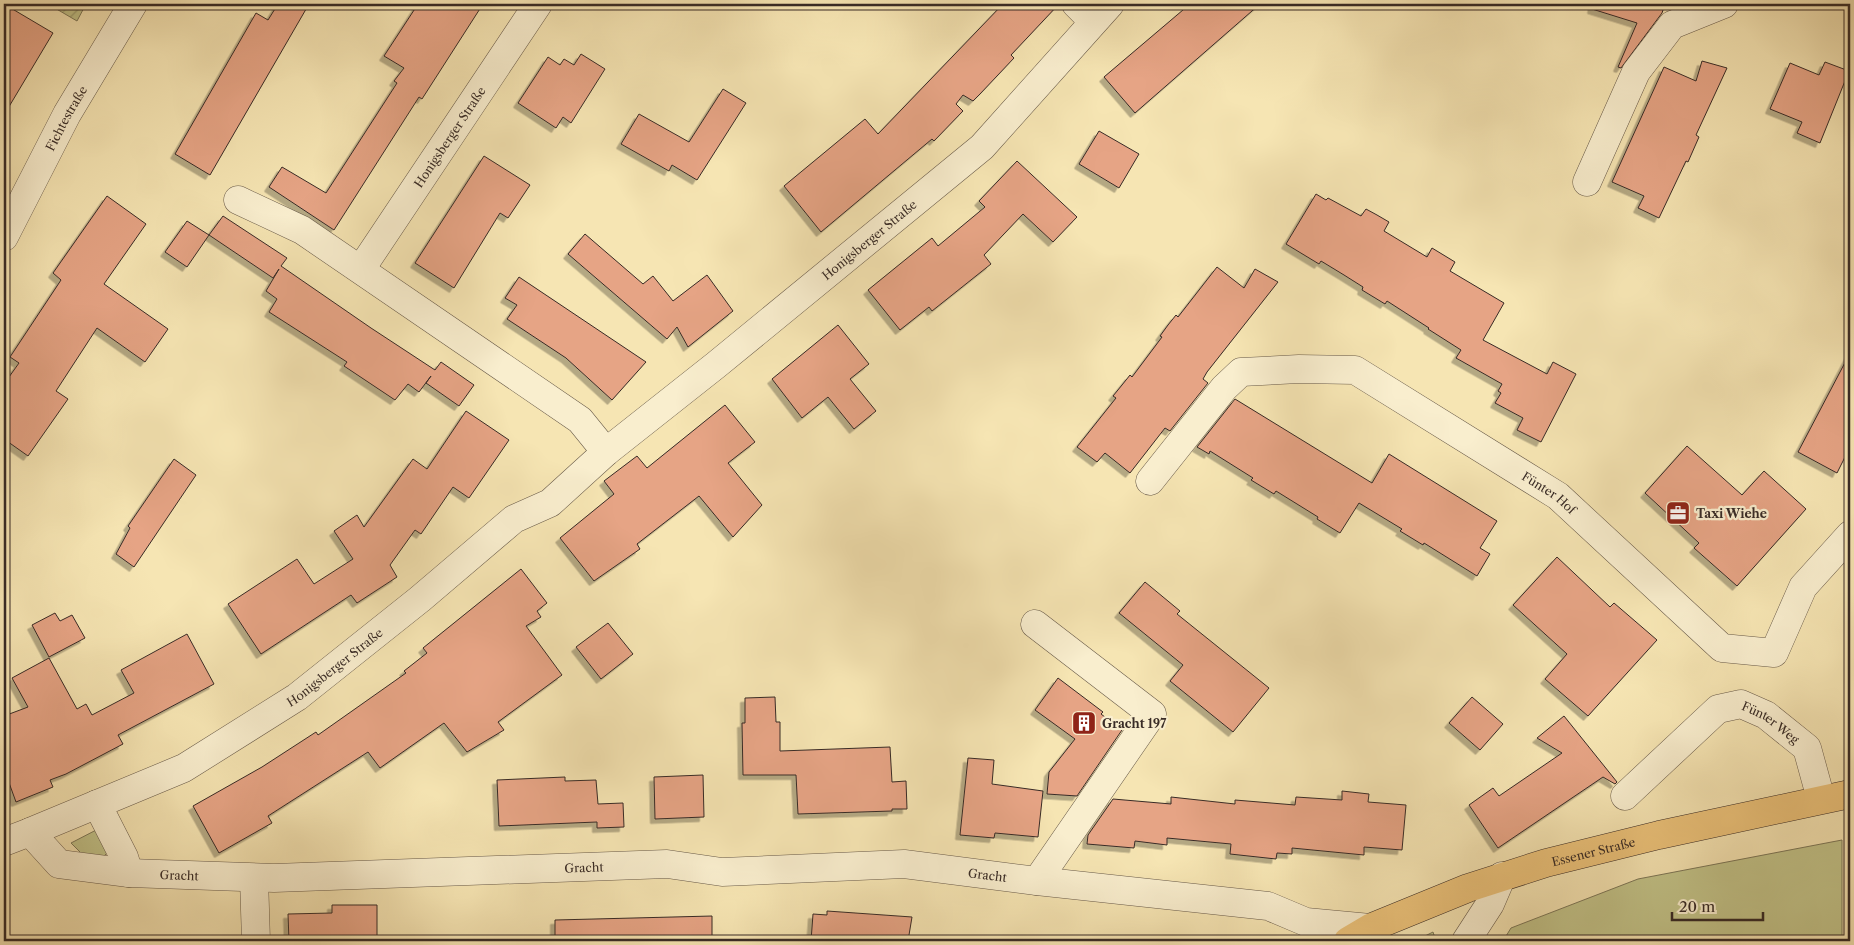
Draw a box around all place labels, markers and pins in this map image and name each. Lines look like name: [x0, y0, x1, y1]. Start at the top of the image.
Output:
office icon: Taxi Wiehe: [1665, 500, 1691, 526]
place label: Taxi Wiehe: [1696, 506, 1767, 521]
building icon: Gracht 197: [1071, 710, 1097, 736]
place label: Gracht 197: [1102, 716, 1167, 731]

